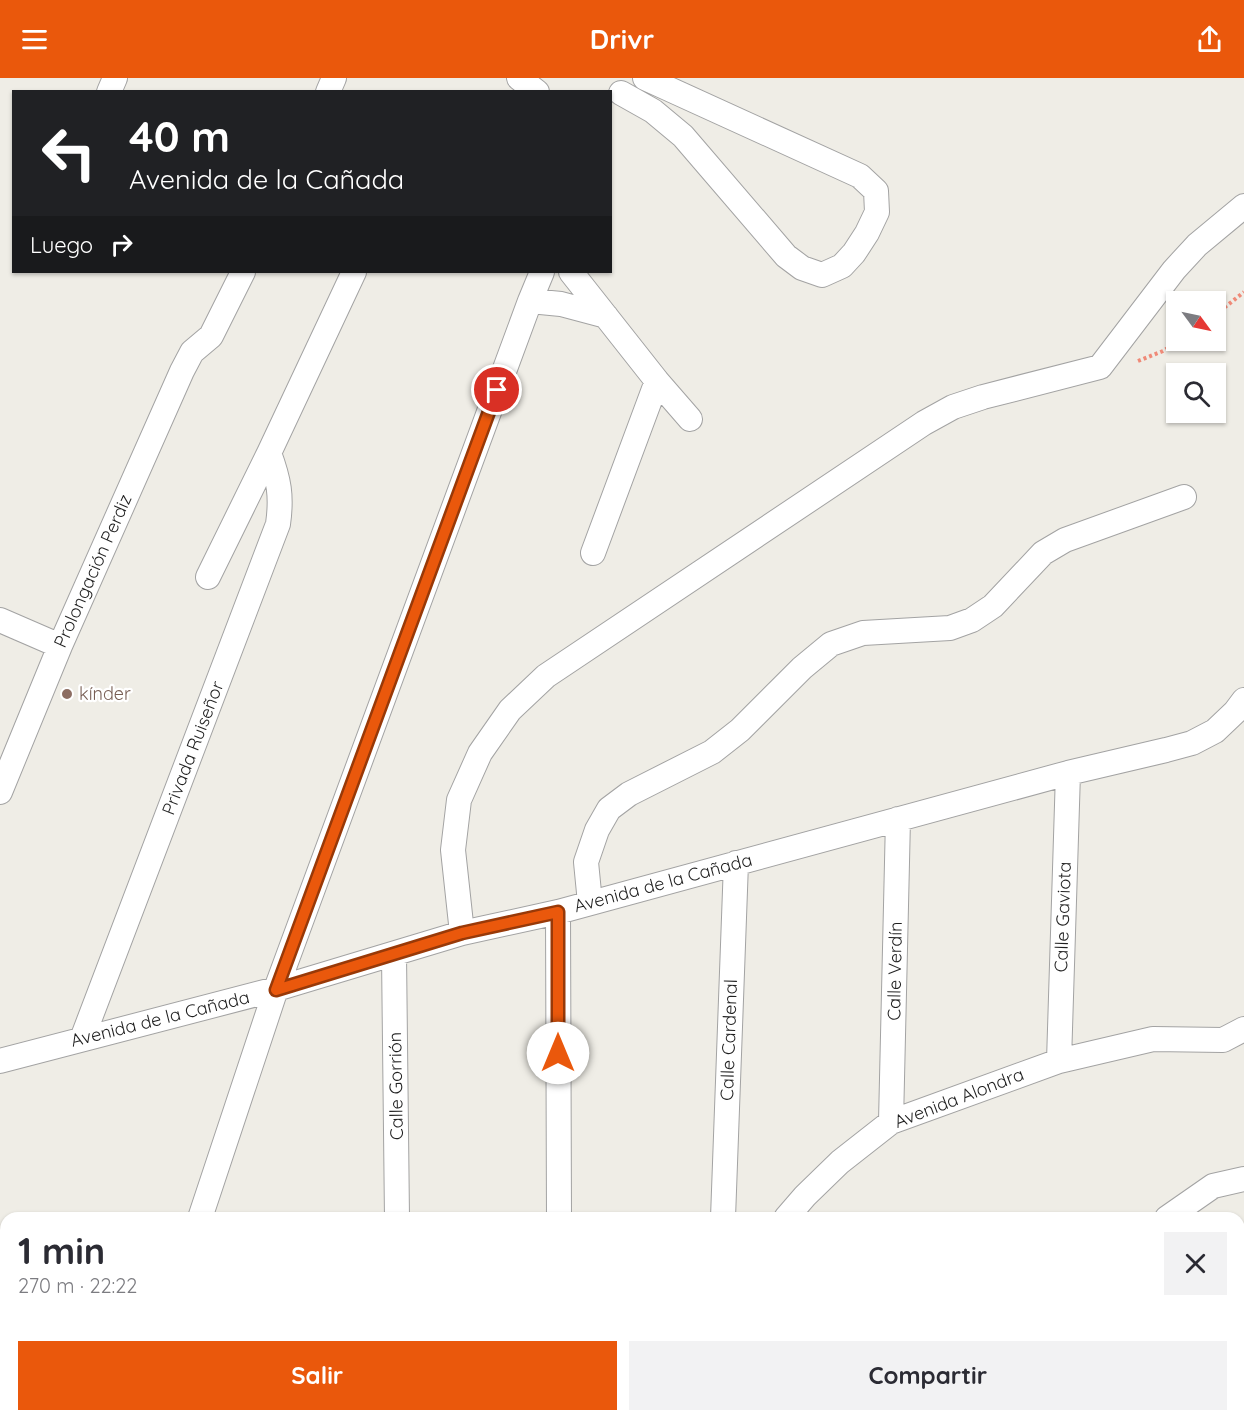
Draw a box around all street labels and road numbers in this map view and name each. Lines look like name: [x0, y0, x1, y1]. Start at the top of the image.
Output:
street label: Prolongación Perdiz: [48, 491, 137, 651]
street label: Privada Ruiseñor: [156, 678, 229, 818]
street label: Avenida de la Cañada: [571, 848, 754, 917]
street label: Calle Gaviota: [1049, 861, 1076, 973]
street label: Calle Verdín: [882, 921, 907, 1021]
street label: Calle Cardenal: [715, 979, 742, 1101]
street label: Avenida de la Cañada: [68, 985, 252, 1052]
street label: Calle Gorrión: [383, 1032, 408, 1140]
street label: Avenida Alondra: [891, 1062, 1027, 1133]

